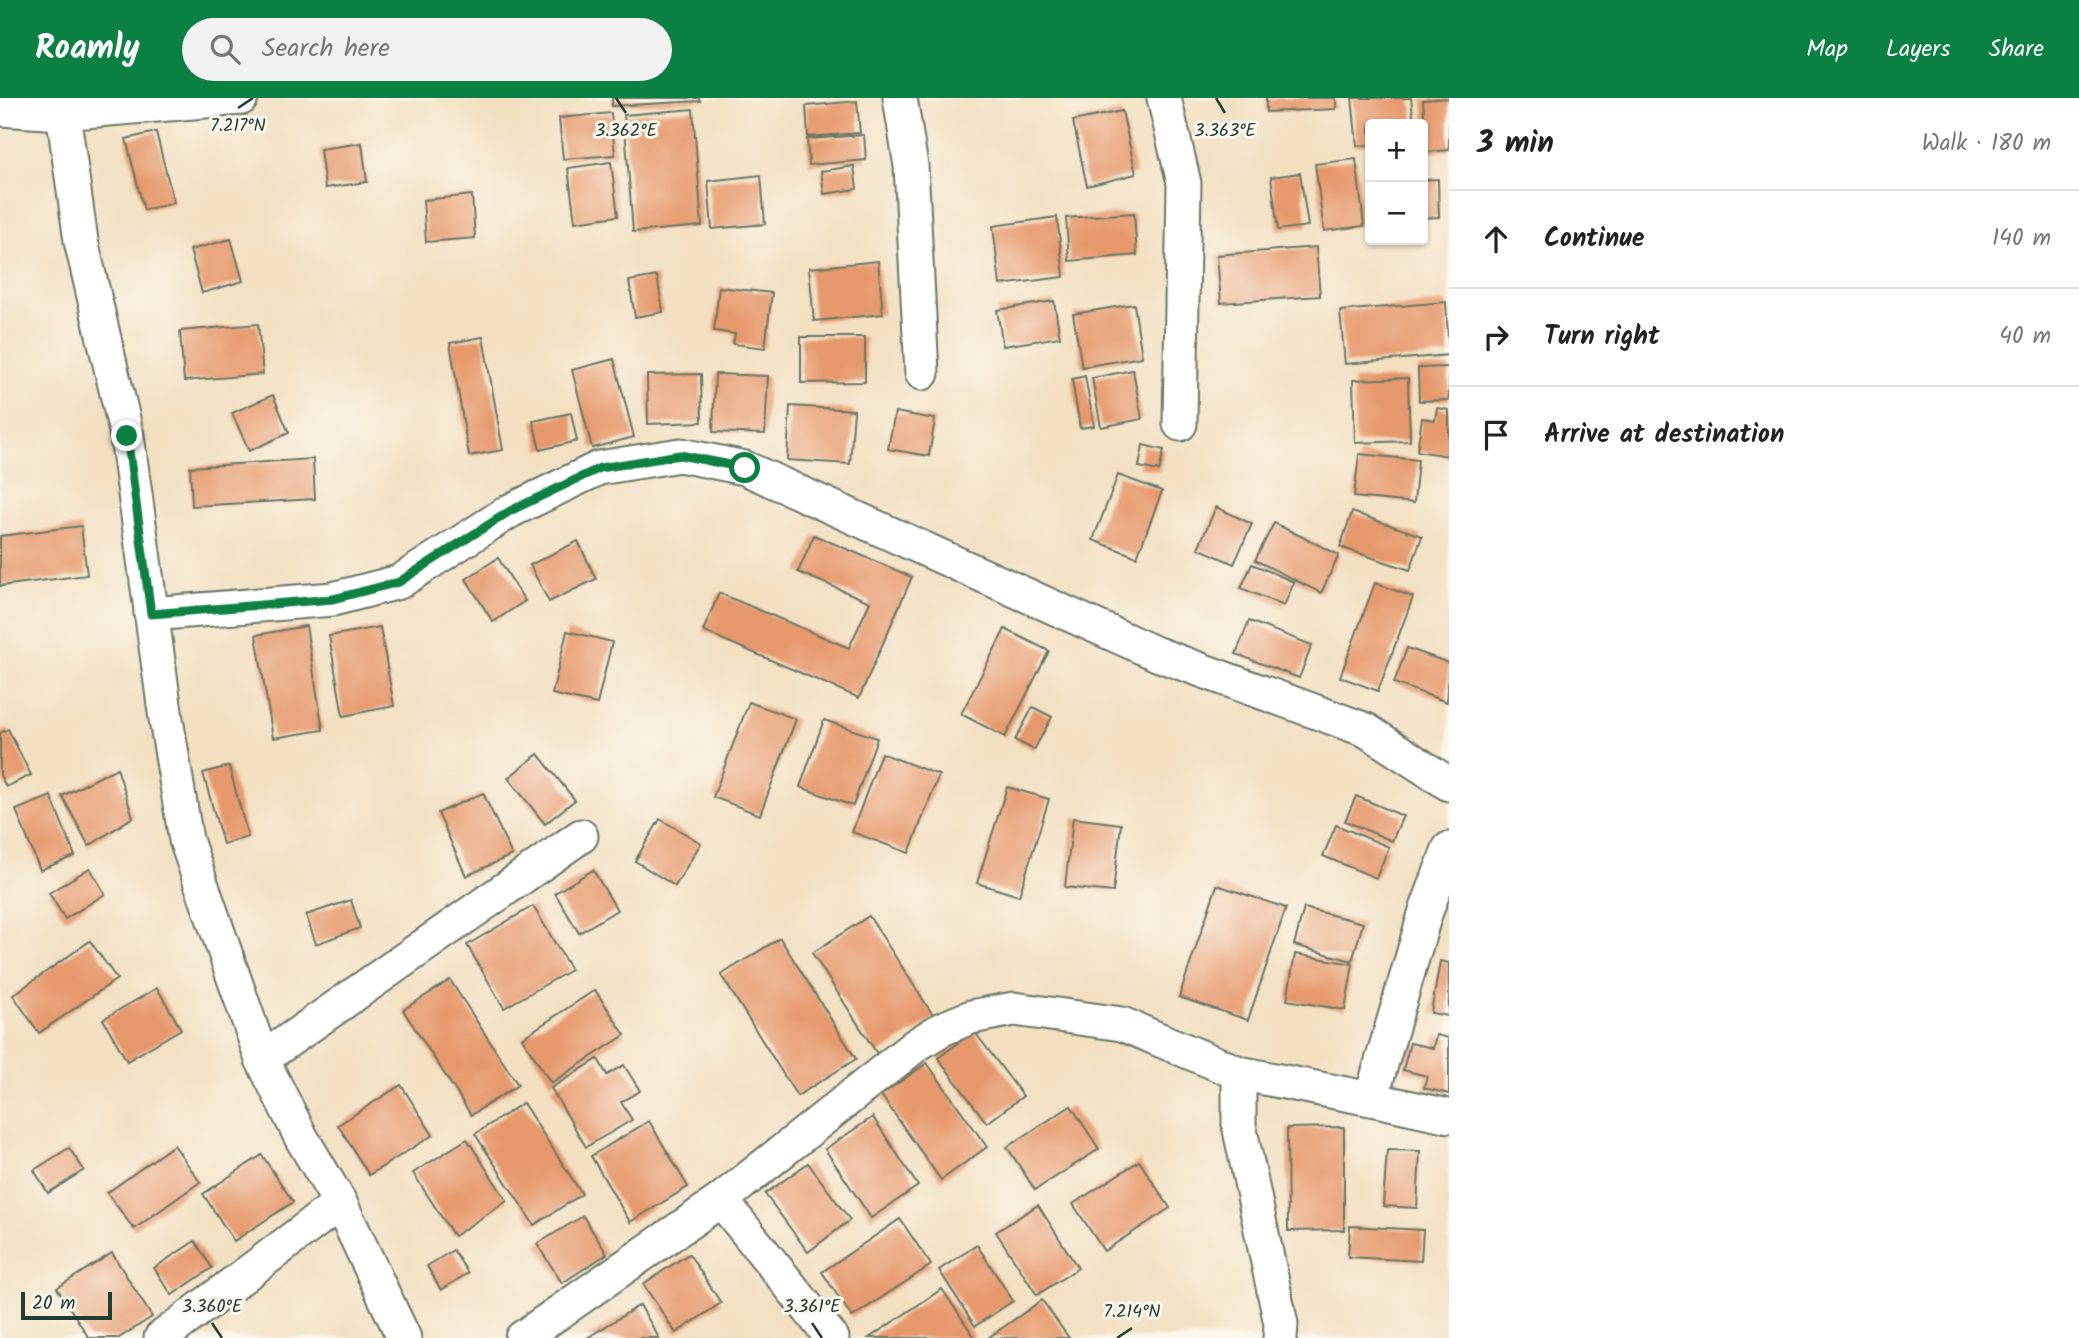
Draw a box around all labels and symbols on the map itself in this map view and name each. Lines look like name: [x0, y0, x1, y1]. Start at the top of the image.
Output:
text: 7.217°N: [210, 112, 266, 141]
text: 3.362°E: [595, 117, 657, 146]
text: 3.363°E: [1194, 117, 1256, 146]
route end: [111, 420, 142, 451]
route start: [729, 452, 760, 483]
scale bar: [21, 1289, 112, 1321]
text: 3.360°E: [182, 1293, 243, 1322]
text: 3.361°E: [783, 1293, 841, 1322]
text: 7.214°N: [1104, 1298, 1160, 1327]

